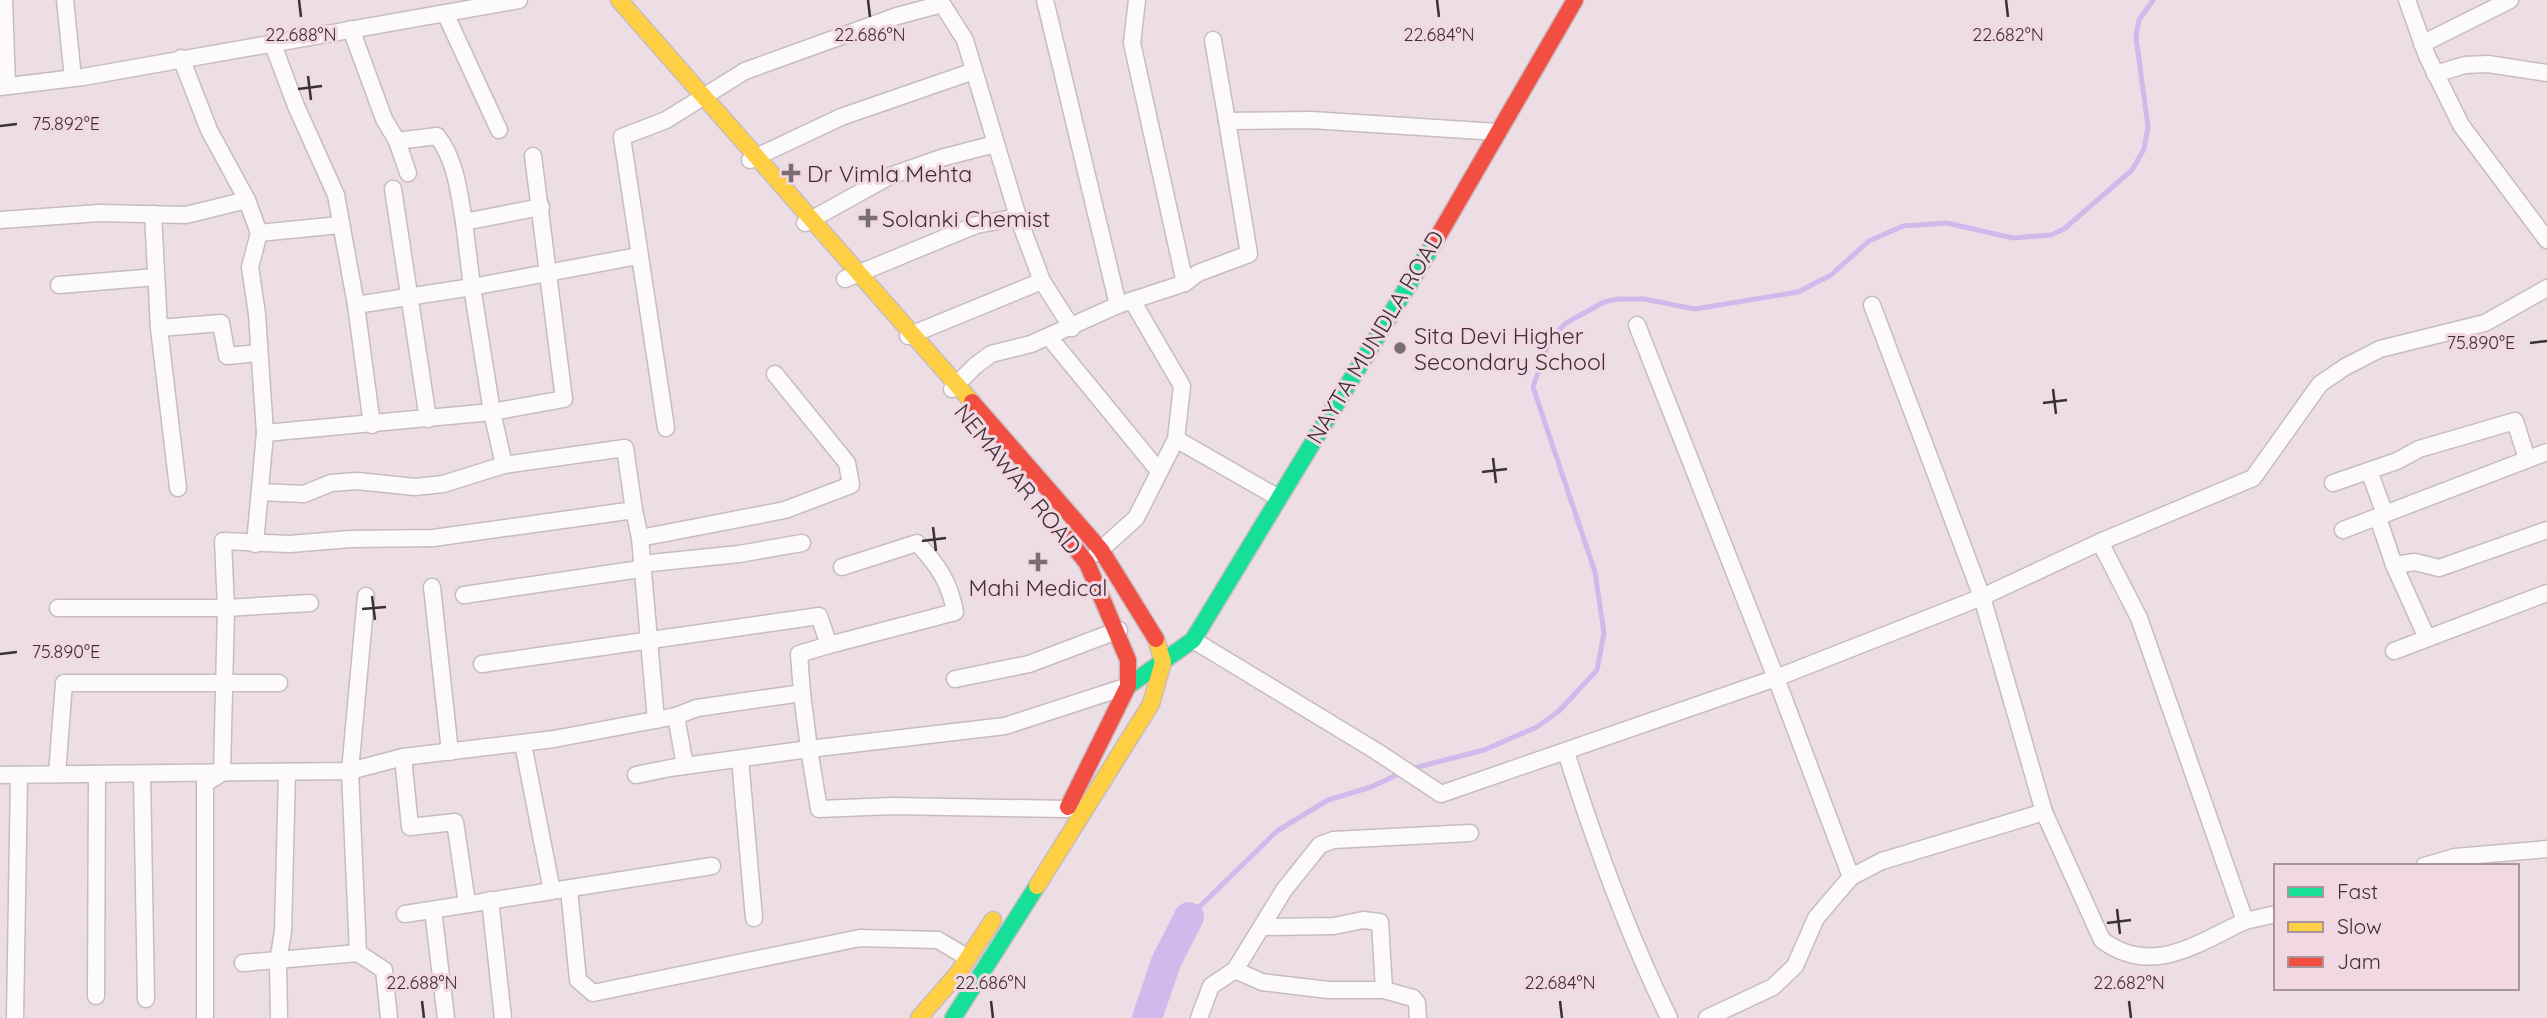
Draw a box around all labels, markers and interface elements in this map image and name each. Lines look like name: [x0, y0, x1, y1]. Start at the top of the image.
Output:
text: 22.688°N: [265, 23, 337, 46]
text: 22.686°N: [834, 23, 906, 46]
text: 22.684°N: [1403, 23, 1475, 46]
text: 22.682°N: [1972, 23, 2044, 46]
text: 75.892°E: [32, 112, 100, 135]
place label: Dr Vimla Mehta: [807, 159, 972, 188]
marker: Dr Vimla Mehta: [781, 163, 801, 183]
place label: Solanki Chemist: [882, 204, 1051, 233]
marker: Solanki Chemist: [860, 210, 876, 226]
street label: NAYTA MUNDLA ROAD: [1300, 225, 1450, 449]
place label: Sita Devi Higher Secondary School: [1414, 321, 1606, 376]
text: 75.890°E: [2447, 331, 2515, 354]
marker: Sita Devi Higher Secondary School: [1392, 340, 1408, 356]
street label: NEMAWAR ROAD: [948, 398, 1088, 560]
marker: Mahi Medical: [1030, 554, 1046, 570]
place label: Mahi Medical: [968, 573, 1108, 602]
text: 75.890°E: [32, 640, 100, 663]
legend: [2274, 864, 2519, 990]
text: Fast: [2337, 878, 2378, 904]
text: Slow: [2337, 913, 2382, 939]
text: Jam: [2337, 948, 2381, 974]
text: 22.688°N: [386, 971, 458, 994]
text: 22.686°N: [955, 971, 1027, 994]
text: 22.684°N: [1524, 971, 1596, 994]
text: 22.682°N: [2093, 971, 2165, 994]

